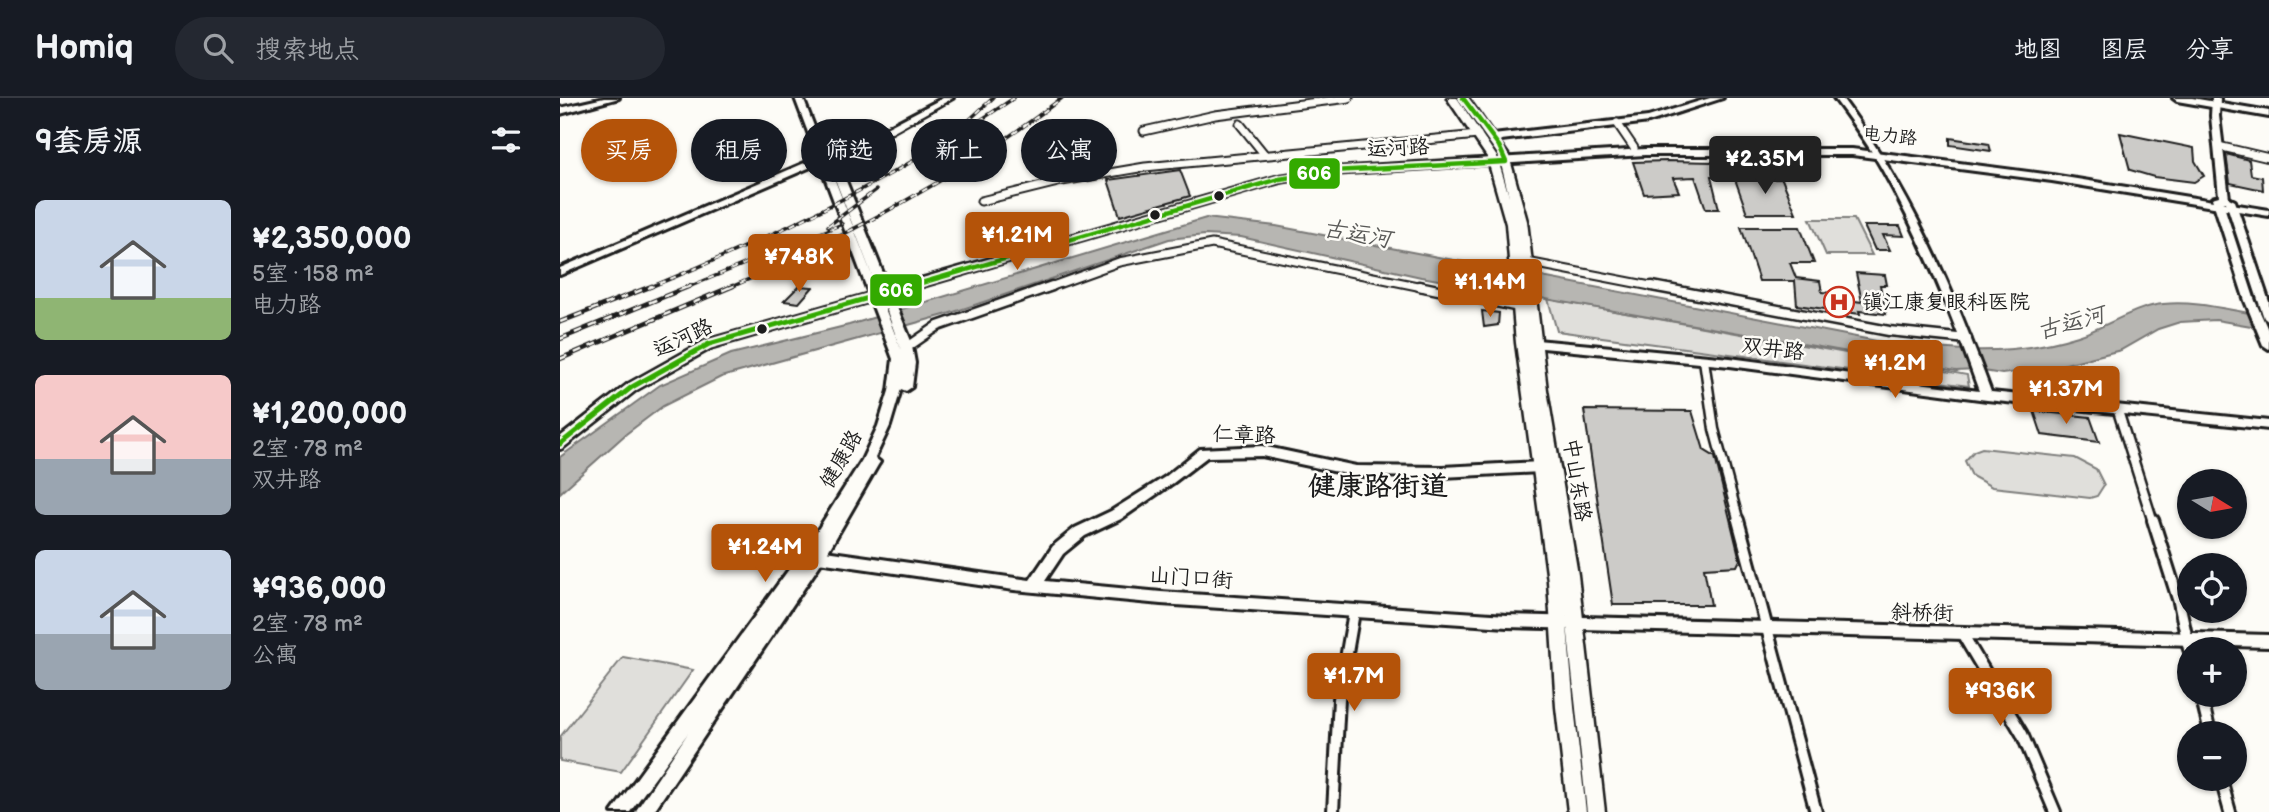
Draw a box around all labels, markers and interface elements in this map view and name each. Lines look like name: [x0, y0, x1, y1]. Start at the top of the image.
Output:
search box: [175, 17, 665, 80]
text: Homiq: [35, 28, 133, 68]
icon: search: [199, 29, 237, 67]
text: 搜索地点: [255, 35, 359, 66]
text: 地图: [2014, 35, 2062, 64]
text: 图层: [2100, 35, 2148, 64]
text: 分享: [2186, 35, 2234, 64]
chip: 买房: [581, 119, 677, 182]
chip: 租房: [691, 119, 787, 182]
chip: 筛选: [801, 119, 897, 182]
chip: 新上: [911, 119, 1007, 182]
chip: 公寓: [1021, 119, 1117, 182]
icon: filters: [487, 121, 525, 159]
street label: 电力路: [1862, 123, 1918, 149]
text: 9套房源: [35, 124, 143, 160]
street label: 运河路: [1366, 134, 1430, 162]
pin: ¥2.35M: [1708, 136, 1822, 196]
text: ¥2.35M: [1725, 145, 1805, 173]
line badge: 606: [1288, 157, 1341, 190]
text: 606: [1297, 163, 1331, 186]
unlabelled marker: [1212, 189, 1226, 203]
unlabelled marker: [1148, 208, 1162, 222]
pin: ¥1.21M: [960, 212, 1074, 272]
water label: 古运河: [1321, 214, 1397, 254]
text: ¥2,350,000: [252, 221, 411, 257]
text: ¥1.21M: [981, 221, 1053, 249]
icon: home: [91, 228, 175, 312]
pin: ¥748K: [750, 234, 848, 294]
text: ¥748K: [764, 243, 834, 271]
text: 5室 · 158 m²: [252, 260, 374, 288]
pin: ¥1.14M: [1433, 260, 1547, 319]
text: ¥1.14M: [1454, 268, 1526, 296]
line badge: 606: [869, 273, 923, 307]
text: 606: [879, 280, 913, 303]
hospital icon: 镇江康复眼科医院: [1822, 285, 1856, 319]
place label: 镇江康复眼科医院: [1862, 290, 2030, 315]
text: 电力路: [252, 291, 321, 319]
water label: 古运河: [2034, 300, 2112, 345]
street label: 运河路: [649, 313, 717, 363]
unlabelled marker: [755, 322, 769, 336]
street label: 双井路: [1740, 333, 1806, 365]
pin: ¥1.2M: [1846, 341, 1944, 400]
text: ¥1.2M: [1864, 349, 1926, 377]
pin: ¥1.37M: [2009, 366, 2123, 426]
text: ¥1.37M: [2029, 375, 2103, 403]
text: ¥1,200,000: [252, 396, 407, 432]
icon: home: [91, 403, 175, 487]
street label: 仁章路: [1212, 421, 1276, 449]
street label: 健康路: [814, 425, 868, 493]
text: 2室 · 78 m²: [252, 435, 363, 463]
street label: 中山东路: [1558, 437, 1596, 523]
text: 双井路: [252, 466, 321, 494]
north arrow: [2177, 469, 2247, 539]
map controls: [2177, 469, 2247, 791]
district label: 健康路街道: [1308, 470, 1448, 503]
pin: ¥1.24M: [708, 524, 822, 584]
text: ¥1.24M: [727, 533, 803, 561]
button: locate: [2177, 553, 2247, 623]
street label: 山门口街: [1148, 563, 1234, 593]
text: ¥936,000: [252, 571, 386, 607]
icon: home: [91, 578, 175, 662]
street label: 斜桥街: [1890, 600, 1954, 626]
text: 2室 · 78 m²: [252, 610, 363, 638]
button: +: [2177, 637, 2247, 707]
text: 公寓: [252, 641, 298, 669]
pin: ¥1.7M: [1305, 654, 1403, 713]
text: ¥1.7M: [1323, 662, 1385, 690]
pin: ¥936K: [1951, 668, 2049, 728]
text: ¥936K: [1965, 677, 2035, 705]
button: −: [2177, 721, 2247, 791]

